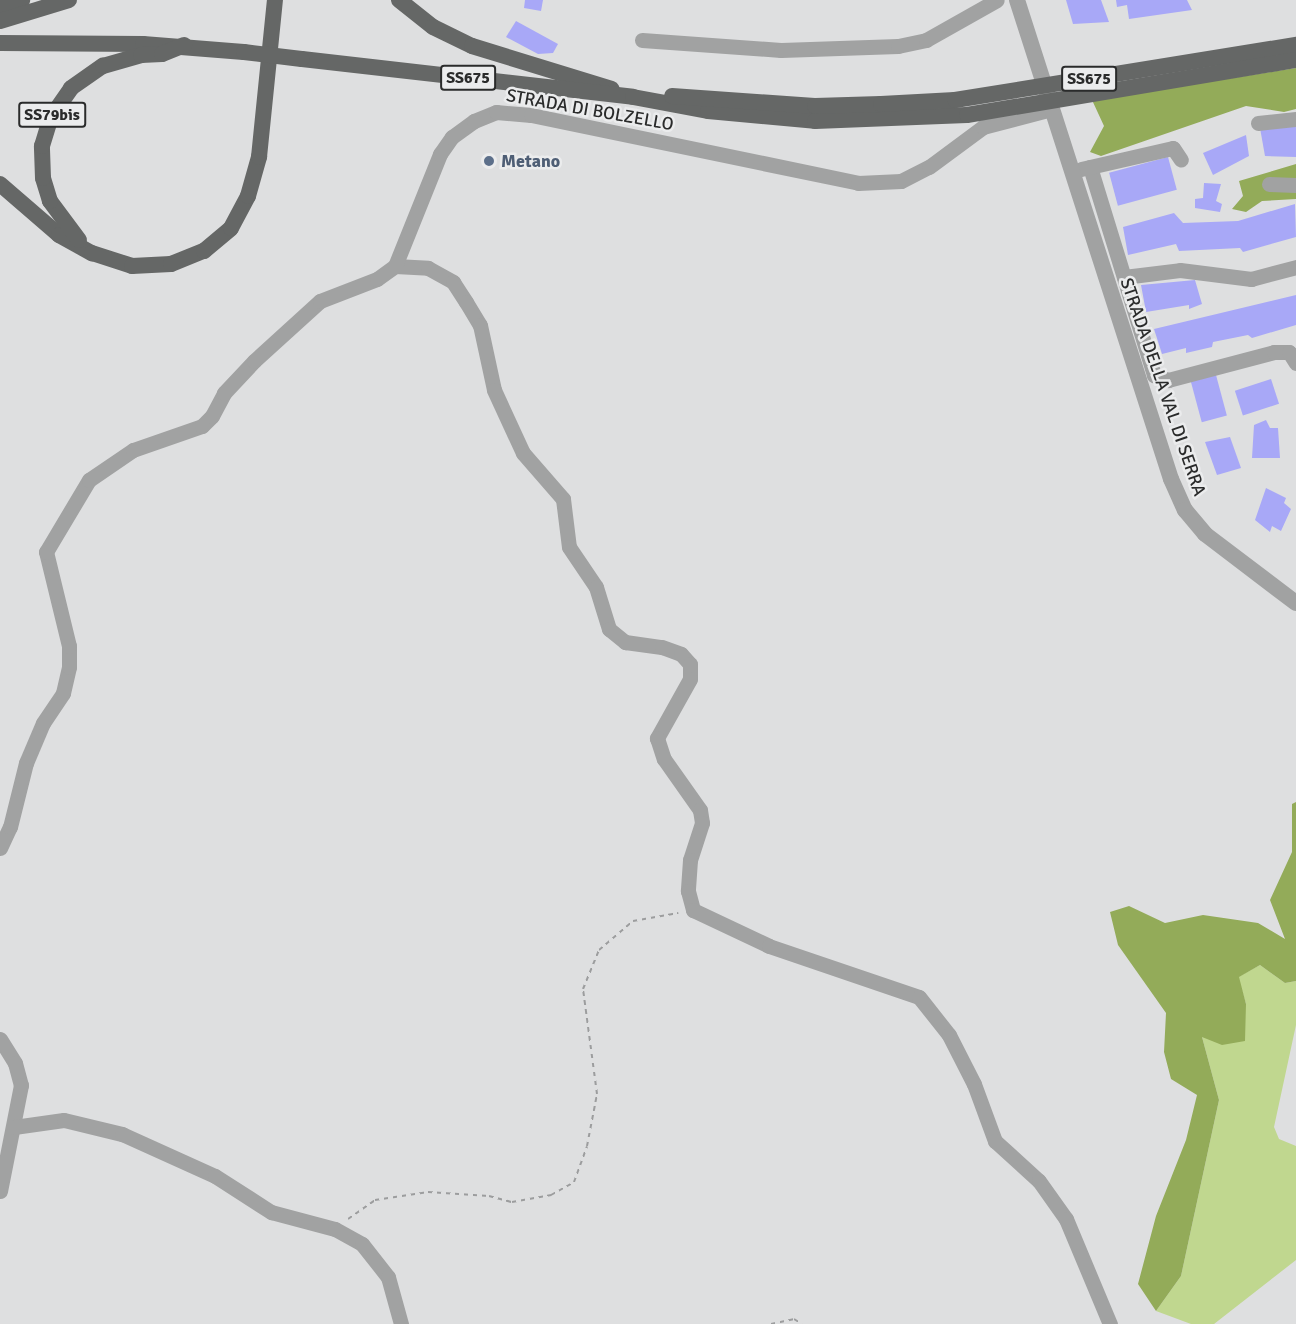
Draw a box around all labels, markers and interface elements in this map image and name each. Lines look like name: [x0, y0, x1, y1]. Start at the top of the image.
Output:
road number: SS675: [440, 65, 496, 91]
road number: SS675: [1060, 66, 1118, 92]
street label: STRADA DI BOLZELLO: [505, 85, 675, 135]
road number: SS79bis: [17, 102, 86, 128]
place label: Metano: [501, 150, 560, 172]
marker: Metano: [482, 154, 496, 168]
street label: STRADA DELLA VAL DI SERRA: [1115, 275, 1211, 499]

